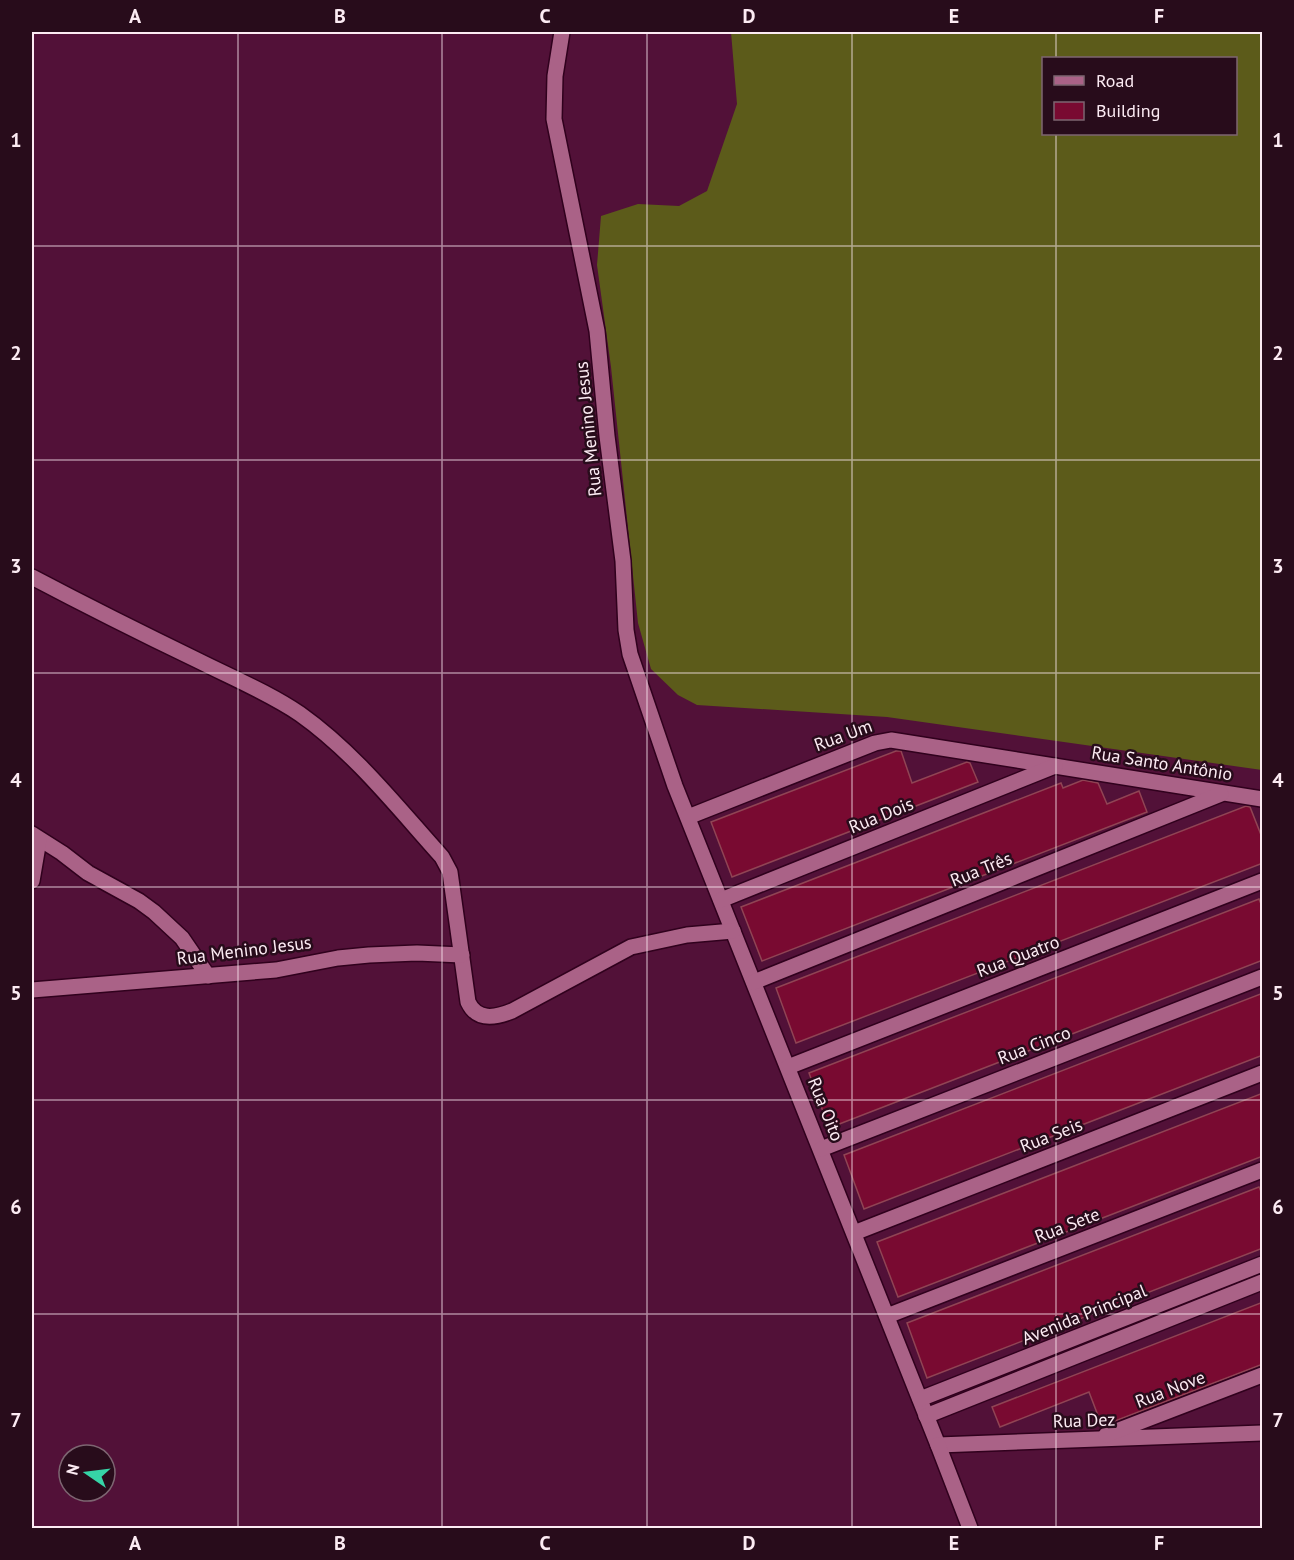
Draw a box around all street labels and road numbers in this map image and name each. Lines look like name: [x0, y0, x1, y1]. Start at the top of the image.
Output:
street label: Rua Menino Jesus: [569, 360, 607, 498]
street label: Rua Um: [811, 714, 875, 756]
street label: Rua Santo Antônio: [1090, 741, 1234, 785]
street label: Rua Dois: [845, 792, 917, 838]
street label: Rua Três: [947, 846, 1015, 892]
street label: Rua Menino Jesus: [175, 930, 313, 970]
street label: Rua Quatro: [973, 930, 1063, 982]
street label: Rua Cinco: [994, 1021, 1074, 1069]
street label: Rua Oito: [803, 1074, 849, 1144]
street label: Rua Seis: [1017, 1113, 1085, 1157]
street label: Rua Sete: [1031, 1202, 1103, 1248]
street label: Avenida Principal: [1018, 1278, 1151, 1350]
street label: Rua Nove: [1132, 1365, 1208, 1413]
street label: Rua Dez: [1052, 1407, 1116, 1433]

